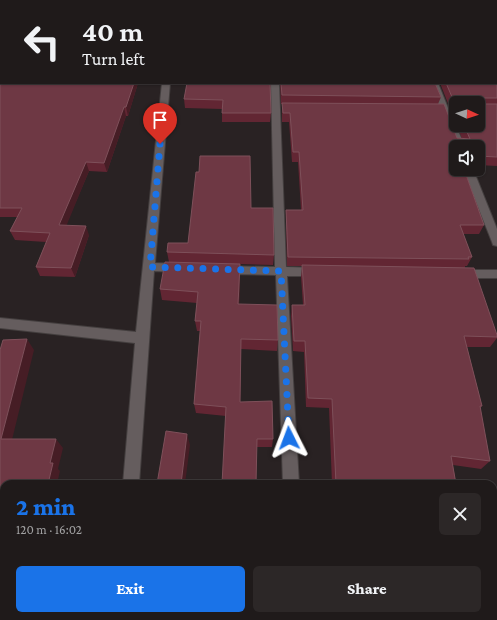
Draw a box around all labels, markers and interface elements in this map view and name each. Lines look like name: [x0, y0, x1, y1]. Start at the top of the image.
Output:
icon: left: [16, 16, 68, 68]
text: 40 m: [82, 16, 143, 47]
text: Turn left: [82, 49, 145, 69]
north arrow: [449, 96, 485, 132]
map controls: [449, 96, 485, 176]
pin: [143, 103, 177, 144]
icon: arrive: [149, 109, 171, 131]
button: sound: [449, 140, 485, 176]
position arrow: [268, 417, 310, 459]
text: 2 min: [16, 493, 75, 520]
button: close: [439, 493, 481, 535]
text: 120 m · 16:02: [16, 522, 82, 537]
button: Exit: [16, 566, 245, 612]
button: Share: [253, 566, 481, 612]

